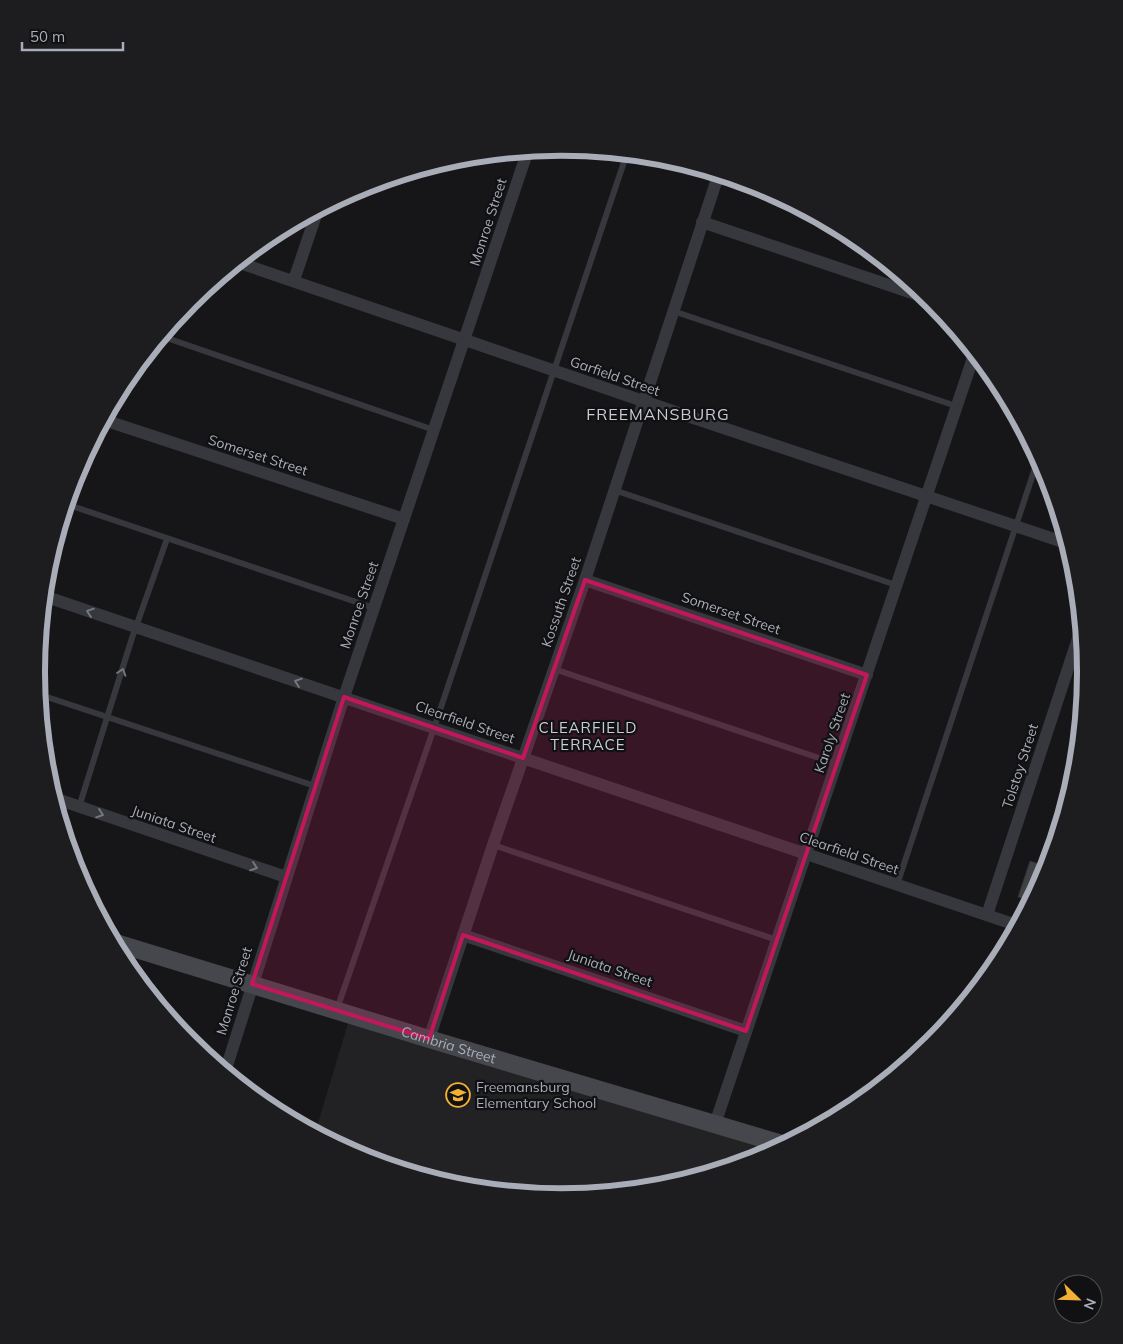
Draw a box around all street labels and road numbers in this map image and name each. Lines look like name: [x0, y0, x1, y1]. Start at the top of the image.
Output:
street label: Monroe Street: [465, 176, 511, 268]
street label: Garfield Street: [568, 352, 662, 400]
street label: Somerset Street: [206, 430, 310, 480]
street label: Kossuth Street: [537, 554, 585, 649]
street label: Monroe Street: [336, 559, 382, 651]
street label: Somerset Street: [679, 588, 783, 638]
street label: Karoly Street: [810, 691, 854, 775]
street label: Clearfield Street: [413, 697, 517, 747]
street label: Tolstoy Street: [998, 721, 1042, 811]
street label: Juniata Street: [129, 801, 219, 847]
street label: Clearfield Street: [797, 828, 901, 878]
street label: Monroe Street: [212, 945, 256, 1037]
street label: Juniata Street: [565, 945, 655, 991]
street label: Cambria Street: [399, 1022, 498, 1067]

